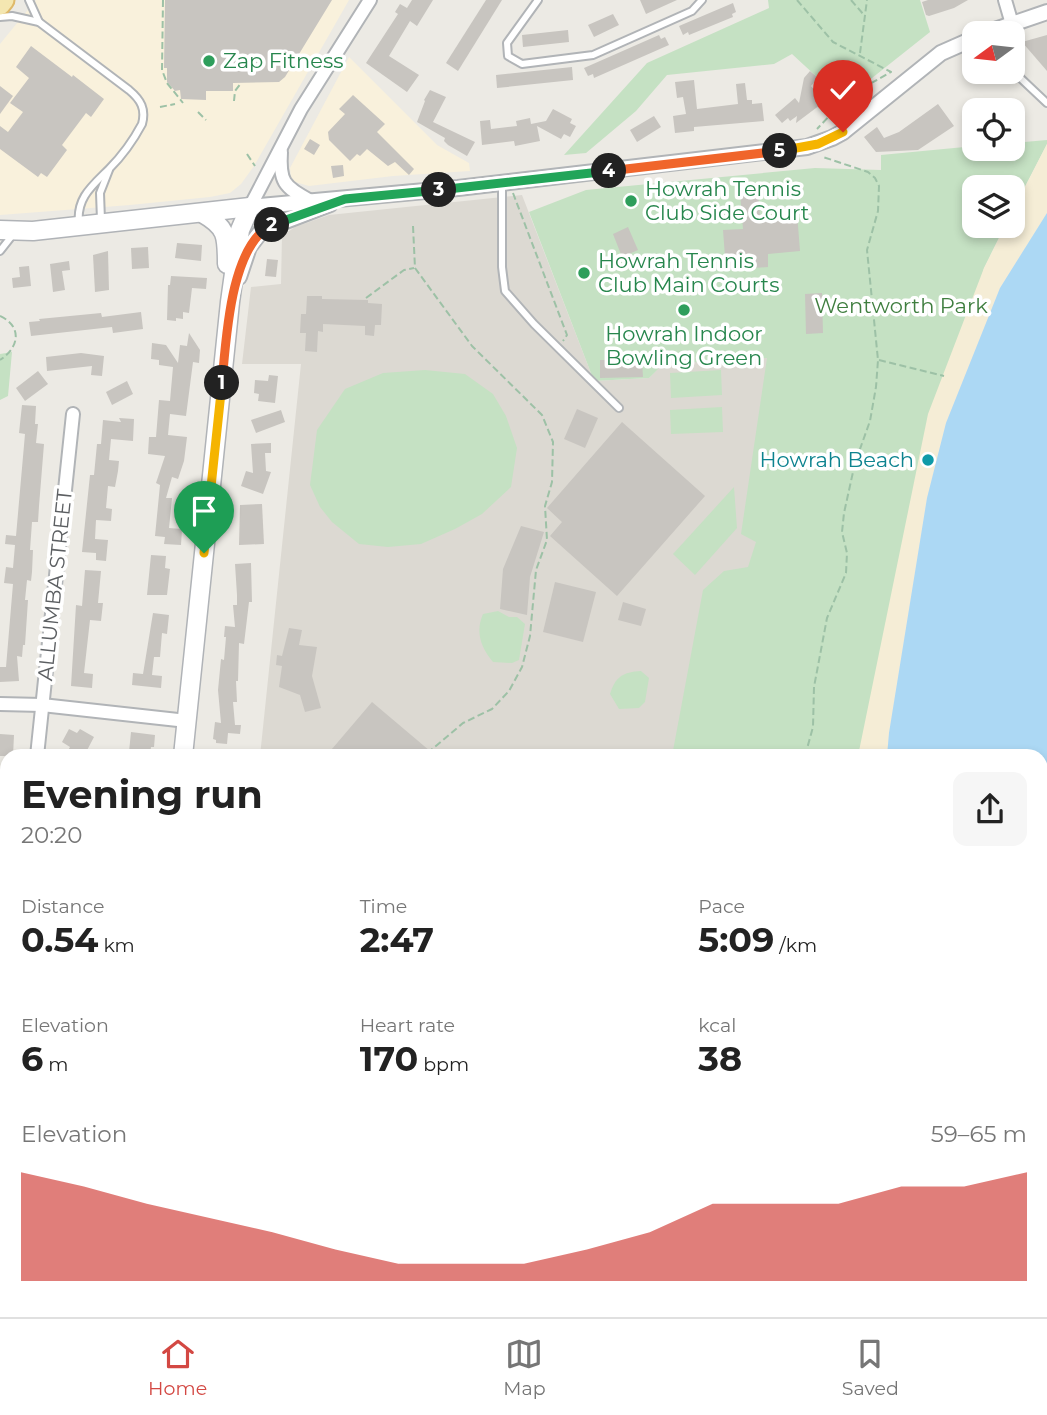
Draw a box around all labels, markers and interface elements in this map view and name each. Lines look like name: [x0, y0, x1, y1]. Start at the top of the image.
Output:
north arrow: [962, 21, 1026, 84]
map controls: [962, 21, 1025, 238]
place label: Zap Fitness: [223, 48, 343, 73]
marker: Zap Fitness: [201, 53, 217, 69]
pin: [813, 60, 873, 132]
icon: check: [824, 71, 862, 109]
button: locate: [962, 98, 1025, 161]
pin: 5: [762, 134, 798, 168]
text: 5: [774, 139, 785, 162]
pin: 4: [592, 154, 626, 188]
text: 4: [602, 159, 615, 182]
pin: 3: [422, 172, 457, 208]
button: layers: [962, 175, 1025, 238]
place label: Howrah Tennis Club Side Court: [645, 176, 809, 225]
text: 3: [433, 178, 444, 201]
marker: Howrah Tennis Club Side Court: [623, 193, 639, 209]
pin: 2: [254, 208, 290, 243]
text: 2: [266, 213, 277, 236]
place label: Howrah Tennis Club Main Courts: [598, 248, 779, 297]
marker: Howrah Tennis Club Main Courts: [576, 265, 592, 281]
park label: Wentworth Park: [814, 293, 988, 318]
marker: Howrah Indoor Bowling Green: [676, 302, 692, 318]
place label: Howrah Indoor Bowling Green: [605, 321, 763, 370]
pin: 1: [204, 366, 240, 400]
text: 1: [218, 371, 225, 394]
place label: Howrah Beach: [760, 447, 914, 472]
marker: Howrah Beach: [920, 452, 936, 468]
pin: [174, 481, 234, 553]
street label: ALLUMBA STREET: [32, 488, 77, 682]
icon: arrive: [185, 492, 223, 530]
text: Evening run: [21, 771, 263, 818]
button: share: [953, 772, 1027, 846]
text: 20:20: [21, 821, 82, 849]
text: Distance: [21, 895, 104, 918]
text: Time: [360, 895, 407, 918]
text: Pace: [698, 895, 745, 918]
text: 0.54: [21, 918, 98, 961]
text: 2:47: [360, 918, 434, 961]
text: 5:09: [698, 918, 774, 961]
text: km: [98, 934, 135, 957]
text: /km: [774, 934, 817, 957]
text: Elevation: [21, 1014, 109, 1037]
text: Heart rate: [360, 1014, 455, 1037]
text: kcal: [698, 1014, 736, 1037]
text: 6: [21, 1037, 43, 1080]
text: 170: [360, 1037, 418, 1080]
text: 38: [698, 1037, 742, 1080]
text: m: [43, 1053, 68, 1076]
text: bpm: [418, 1053, 469, 1076]
text: Elevation: [21, 1120, 127, 1148]
text: 59–65 m: [931, 1120, 1027, 1148]
tab: Home: [148, 1335, 207, 1400]
tab: Map: [503, 1335, 546, 1400]
tab: Saved: [842, 1335, 899, 1400]

